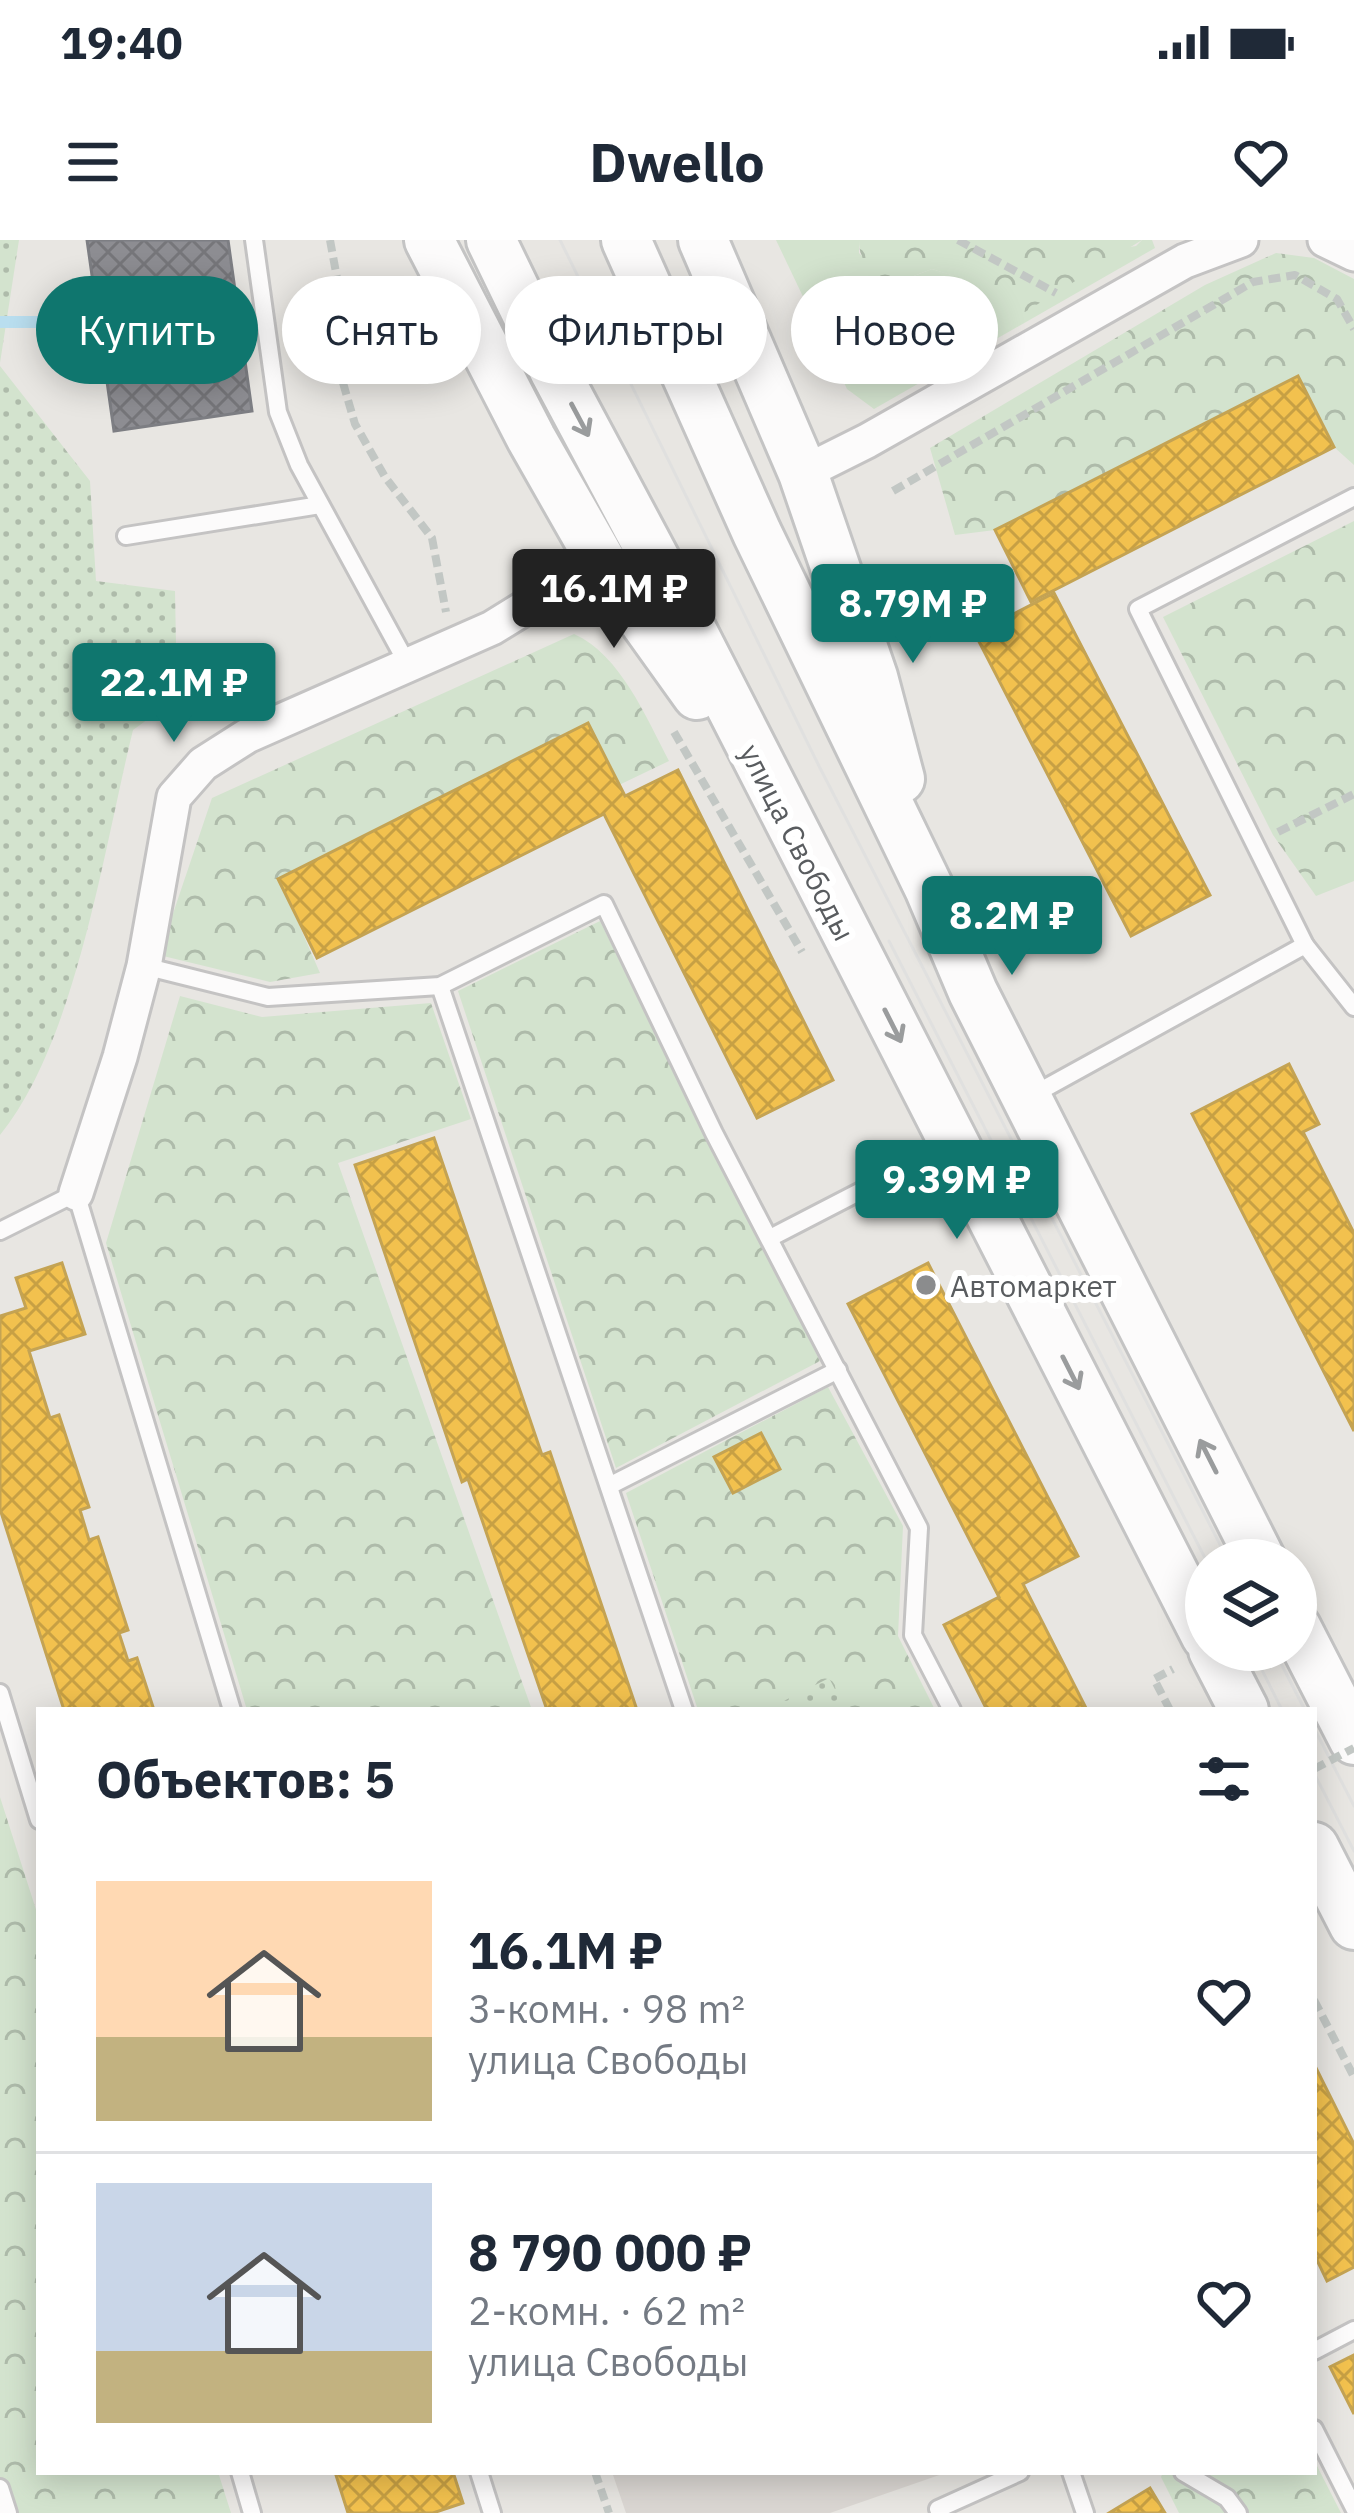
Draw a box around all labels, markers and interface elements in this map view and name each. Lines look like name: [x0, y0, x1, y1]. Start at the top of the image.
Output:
text: 19:40: [60, 13, 183, 71]
text: Dwello: [589, 127, 765, 197]
icon: menu: [60, 129, 126, 195]
icon: heart: [1228, 129, 1294, 195]
chip: Купить: [36, 276, 258, 384]
chip: Снять: [282, 276, 481, 384]
chip: Фильтры: [505, 276, 767, 384]
chip: Новое: [791, 276, 998, 384]
one-way arrow: [569, 402, 592, 437]
pin: 16.1M ₽: [503, 549, 725, 651]
text: 16.1M ₽: [539, 562, 689, 613]
pin: 8.79M ₽: [802, 564, 1024, 666]
text: 8.79M ₽: [838, 577, 988, 628]
pin: 22.1M ₽: [63, 643, 285, 745]
text: 22.1M ₽: [99, 656, 249, 707]
street label: улица Свободы: [732, 737, 864, 947]
pin: 8.2M ₽: [914, 876, 1110, 978]
text: 8.2M ₽: [949, 889, 1075, 940]
one-way arrow: [882, 1008, 905, 1043]
pin: 9.39M ₽: [846, 1140, 1068, 1242]
text: 9.39M ₽: [882, 1153, 1032, 1204]
place label: Автомаркет: [950, 1266, 1117, 1305]
marker: Автомаркет: [913, 1272, 939, 1298]
one-way arrow: [1061, 1355, 1084, 1390]
one-way arrow: [1196, 1439, 1219, 1474]
map controls: [1185, 1539, 1317, 1671]
button: layers: [1185, 1539, 1317, 1671]
text: Объектов: 5: [96, 1746, 395, 1812]
icon: filters: [1191, 1746, 1257, 1812]
text: 16.1M ₽: [468, 1917, 663, 1983]
icon: home: [192, 1929, 336, 2073]
icon: heart: [1191, 1968, 1257, 2034]
text: 3-комн. · 98 m²: [468, 1983, 745, 2034]
text: улица Свободы: [468, 2034, 749, 2085]
text: 8 790 000 ₽: [468, 2219, 752, 2285]
icon: home: [192, 2231, 336, 2375]
icon: heart: [1191, 2270, 1257, 2336]
text: 2-комн. · 62 m²: [468, 2285, 745, 2336]
text: улица Свободы: [468, 2336, 749, 2387]

